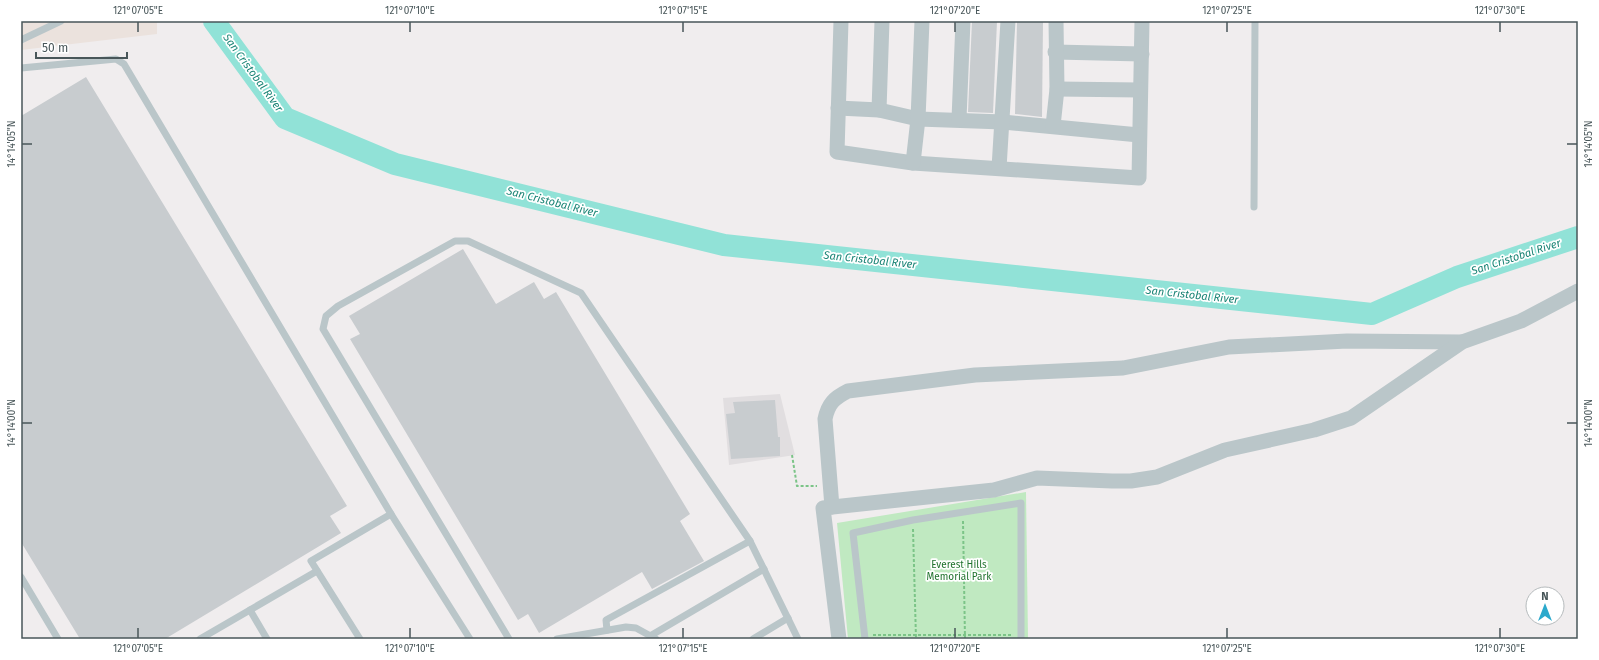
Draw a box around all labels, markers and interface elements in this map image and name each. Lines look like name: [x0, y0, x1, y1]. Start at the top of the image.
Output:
text: 121°07'05"E: [113, 5, 163, 17]
text: 121°07'10"E: [385, 5, 435, 17]
text: 121°07'15"E: [658, 5, 708, 17]
text: 121°07'20"E: [930, 5, 980, 17]
text: 121°07'25"E: [1202, 5, 1252, 17]
text: 121°07'30"E: [1475, 5, 1525, 17]
water label: San Cristobal River: [220, 31, 286, 115]
scale bar: [36, 34, 127, 60]
text: 50 m: [42, 41, 68, 55]
text: 14°14'05"N: [6, 120, 18, 168]
text: 14°14'05"N: [1583, 120, 1595, 168]
water label: San Cristobal River: [504, 184, 600, 220]
water label: San Cristobal River: [1469, 236, 1563, 278]
water label: San Cristobal River: [822, 249, 918, 271]
water label: San Cristobal River: [1144, 284, 1240, 306]
text: 14°14'00"N: [6, 399, 18, 447]
text: 14°14'00"N: [1583, 399, 1595, 447]
park label: Everest Hills Memorial Park: [927, 559, 992, 583]
north arrow: [1525, 586, 1565, 626]
text: N: [1541, 590, 1549, 603]
text: 121°07'05"E: [113, 643, 163, 655]
text: 121°07'10"E: [385, 643, 435, 655]
text: 121°07'15"E: [658, 643, 708, 655]
text: 121°07'20"E: [930, 643, 980, 655]
text: 121°07'25"E: [1202, 643, 1252, 655]
text: 121°07'30"E: [1475, 643, 1525, 655]

